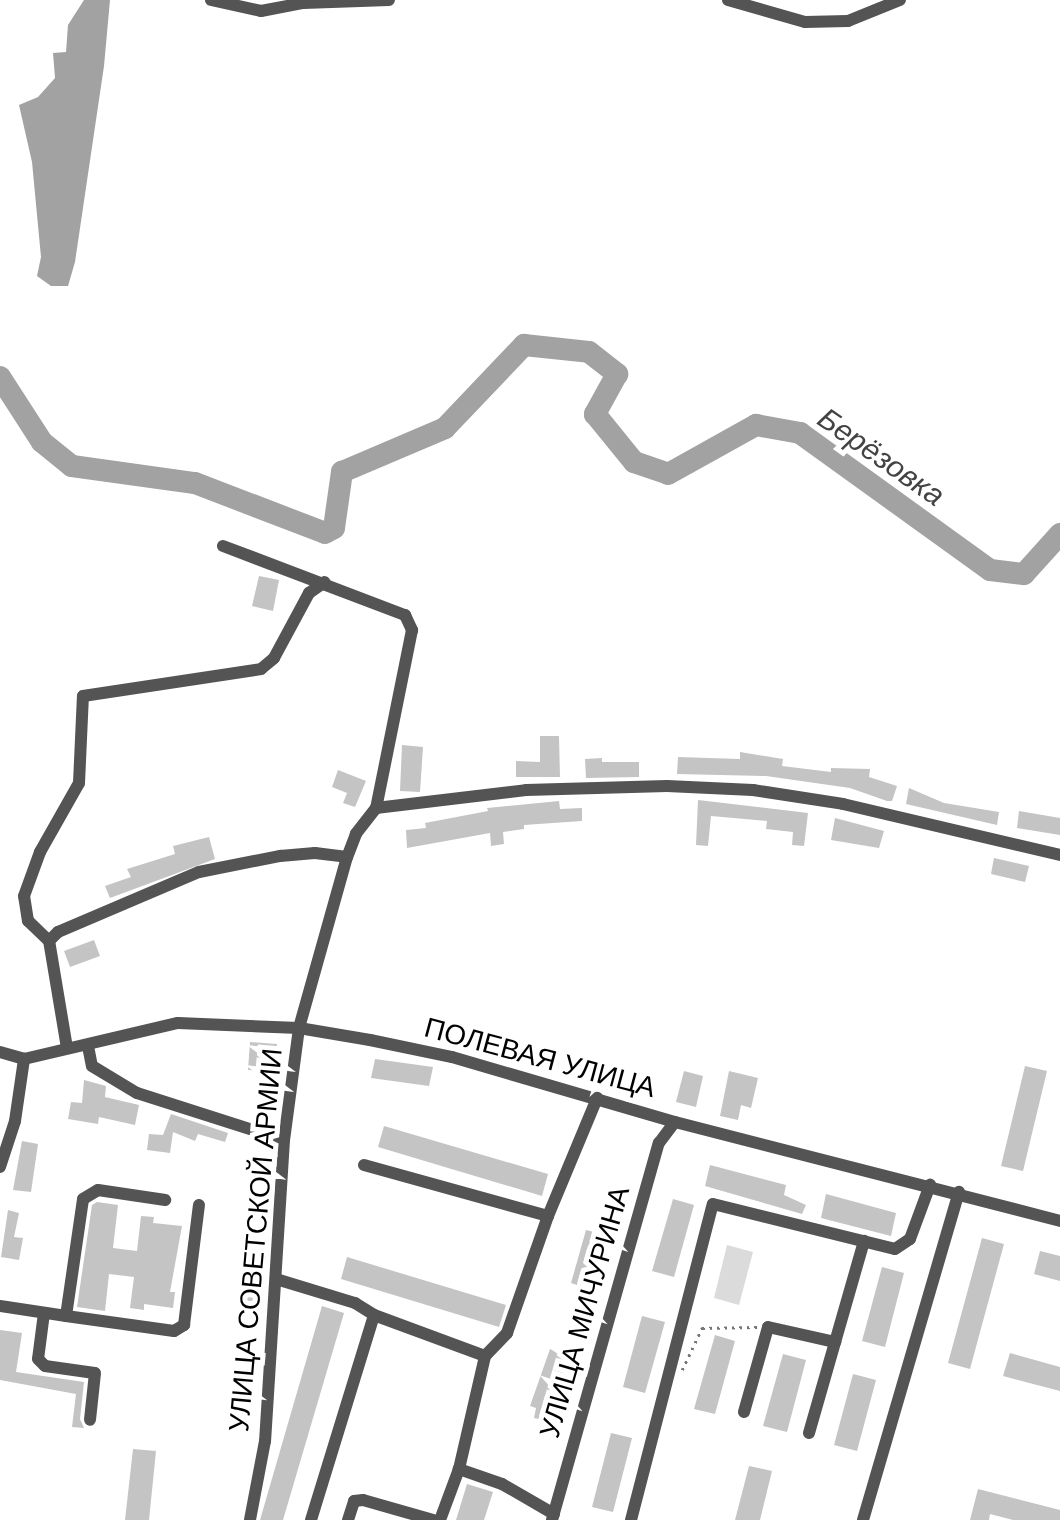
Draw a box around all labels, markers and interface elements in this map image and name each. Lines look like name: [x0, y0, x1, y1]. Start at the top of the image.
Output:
water label: Берёзовка: [811, 400, 951, 514]
street label: ПОЛЕВАЯ УЛИЦА: [421, 1011, 659, 1105]
street label: УЛИЦА СОВЕТСКОЙ АРМИИ: [222, 1047, 290, 1433]
street label: УЛИЦА МИЧУРИНА: [533, 1182, 637, 1442]

